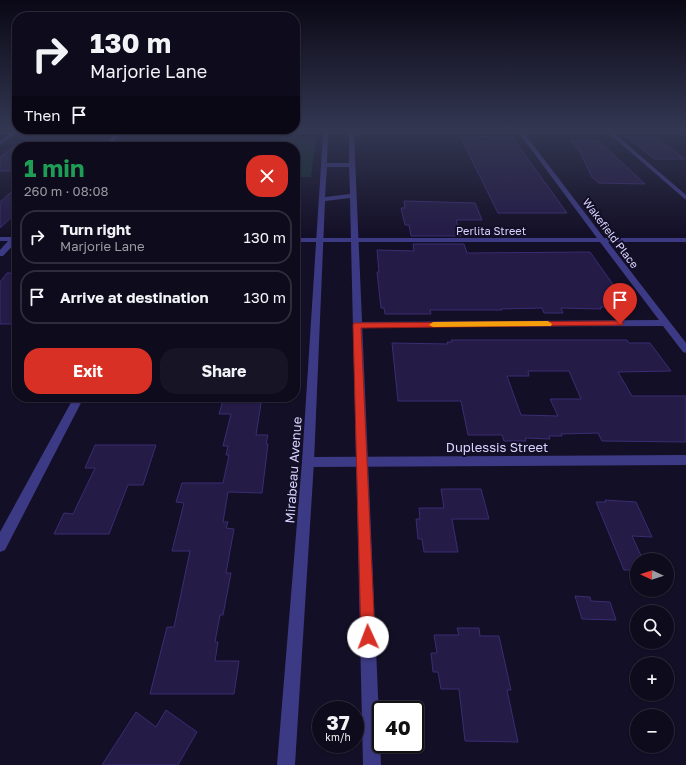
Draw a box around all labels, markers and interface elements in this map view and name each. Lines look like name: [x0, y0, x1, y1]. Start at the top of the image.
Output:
text: 130 m: [90, 26, 171, 59]
icon: right: [24, 28, 76, 80]
text: Marjorie Lane: [90, 60, 207, 82]
icon: arrive: [68, 104, 90, 126]
text: Then: [24, 106, 60, 124]
text: 1 min: [24, 153, 84, 182]
button: close: [246, 155, 288, 197]
text: 260 m · 08:08: [24, 183, 109, 199]
street label: Wakefield Place: [580, 195, 642, 271]
text: Turn right: [60, 220, 131, 238]
street label: Perlita Street: [456, 224, 526, 237]
icon: right: [26, 226, 48, 248]
text: 130 m: [244, 228, 286, 246]
text: Marjorie Lane: [60, 238, 145, 254]
pin: [603, 283, 637, 324]
icon: arrive: [26, 286, 48, 308]
text: Arrive at destination: [60, 288, 209, 306]
text: 130 m: [244, 288, 286, 306]
icon: arrive: [609, 289, 631, 311]
button: Exit: [24, 348, 152, 394]
button: Share: [160, 348, 288, 394]
street label: Mirabeau Avenue: [281, 416, 305, 524]
street label: Duplessis Street: [446, 439, 548, 455]
north arrow: [630, 553, 674, 597]
map controls: [630, 553, 674, 753]
button: search: [630, 605, 674, 649]
position arrow: [347, 616, 389, 658]
button: +: [630, 657, 674, 701]
speed limit sign: 40: [372, 701, 424, 753]
button: −: [630, 709, 674, 753]
text: 37: [326, 710, 350, 734]
text: km/h: [325, 731, 351, 743]

